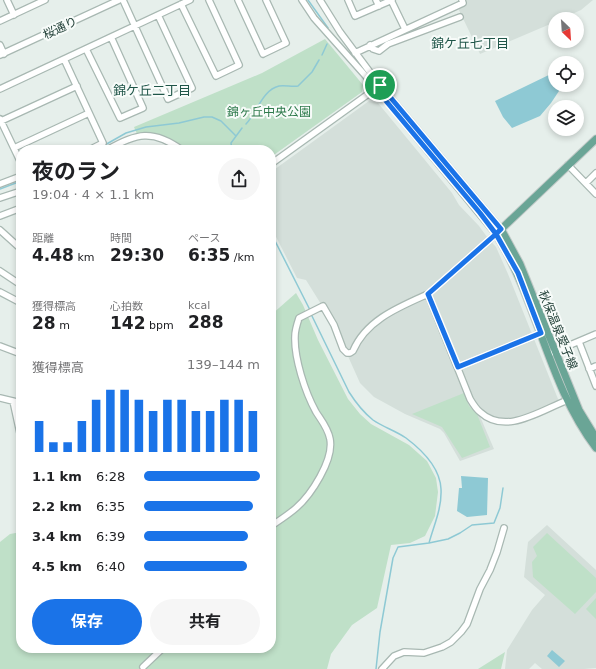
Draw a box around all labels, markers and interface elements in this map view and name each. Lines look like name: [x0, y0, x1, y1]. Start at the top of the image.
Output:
north arrow: [548, 12, 584, 48]
map controls: [548, 12, 584, 136]
street label: 桜通り: [41, 14, 79, 42]
district label: 錦ケ丘七丁目: [431, 36, 509, 51]
button: locate: [548, 56, 584, 92]
pin: [363, 68, 397, 102]
icon: arrive: [369, 74, 391, 96]
district label: 錦ケ丘二丁目: [113, 83, 191, 98]
button: layers: [548, 100, 584, 136]
park label: 錦ヶ丘中央公園: [227, 105, 311, 119]
button: share: [218, 158, 260, 200]
text: 夜のラン: [32, 159, 120, 184]
text: 19:04 · 4 × 1.1 km: [32, 187, 154, 202]
text: 距離: [32, 232, 54, 245]
text: 時間: [110, 232, 132, 245]
text: ペース: [188, 232, 220, 245]
text: 4.48: [32, 245, 74, 265]
text: 29:30: [110, 245, 164, 265]
text: 6:35: [188, 245, 230, 265]
text: km: [74, 251, 95, 264]
text: /km: [230, 251, 255, 264]
street label: 秋保温泉愛子線: [536, 288, 580, 372]
text: kcal: [188, 299, 210, 312]
text: 獲得標高: [32, 300, 76, 313]
text: 心拍数: [110, 300, 143, 313]
text: 288: [188, 312, 224, 332]
text: 28: [32, 313, 56, 333]
text: 142: [110, 313, 146, 333]
text: m: [56, 319, 70, 332]
text: bpm: [146, 319, 174, 332]
text: 139–144 m: [187, 357, 260, 372]
text: 獲得標高: [32, 360, 84, 375]
text: 1.1 km: [32, 469, 82, 484]
text: 6:28: [96, 469, 125, 484]
text: 2.2 km: [32, 499, 82, 514]
text: 6:35: [96, 499, 125, 514]
text: 3.4 km: [32, 529, 82, 544]
text: 6:39: [96, 529, 125, 544]
text: 4.5 km: [32, 559, 82, 574]
text: 6:40: [96, 559, 125, 574]
button: 保存: [32, 599, 142, 645]
button: 共有: [150, 599, 260, 645]

